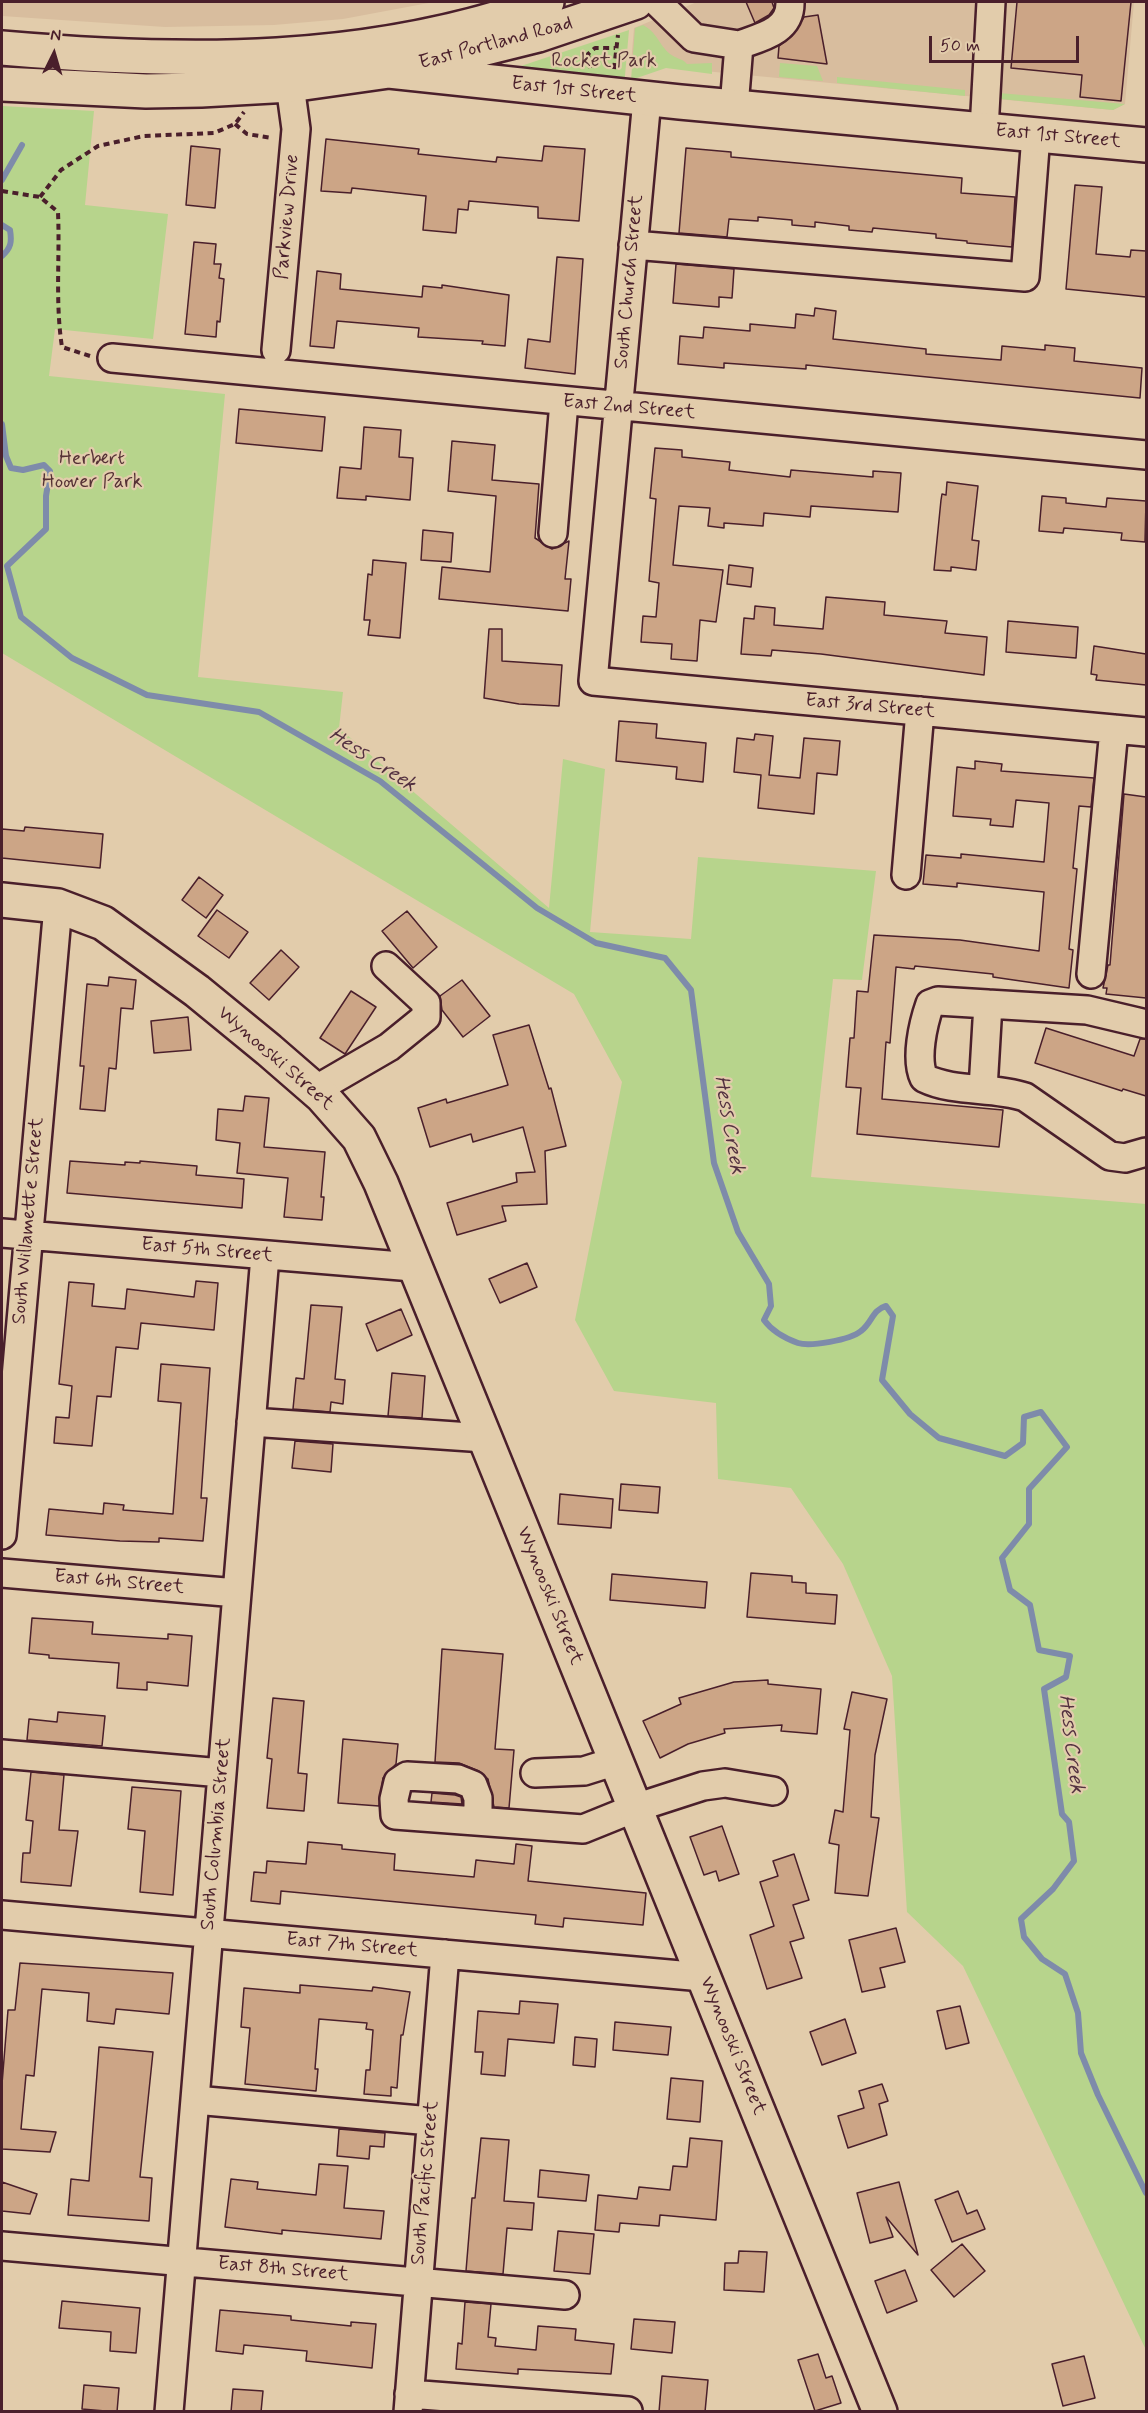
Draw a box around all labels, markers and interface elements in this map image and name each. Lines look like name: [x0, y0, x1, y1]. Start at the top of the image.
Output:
street label: East Portland Road: [416, 12, 576, 76]
north arrow: [24, 24, 84, 84]
scale bar: [932, 24, 1082, 62]
text: N: [49, 25, 62, 46]
text: 50 m: [940, 34, 980, 58]
park label: Rocket Park: [551, 50, 657, 74]
street label: East 1st Street: [510, 72, 638, 110]
street label: East 1st Street: [994, 120, 1122, 154]
street label: Parkview Drive: [271, 153, 305, 281]
street label: South Church Street: [610, 194, 650, 370]
street label: East 2nd Street: [562, 390, 696, 426]
park label: Herbert Hoover Park: [42, 448, 142, 495]
street label: East 3rd Street: [804, 689, 936, 725]
water label: Hess Creek: [323, 723, 421, 799]
street label: Wynooski Street: [212, 1002, 338, 1116]
water label: Hess Creek: [707, 1074, 749, 1176]
street label: South Willamette Street: [8, 1116, 50, 1326]
street label: East 5th Street: [140, 1233, 274, 1269]
street label: Wynooski Street: [510, 1523, 588, 1669]
street label: East 6th Street: [53, 1565, 185, 1601]
water label: Hess Creek: [1051, 1693, 1089, 1795]
street label: South Columbia Street: [197, 1737, 237, 1931]
street label: East 7th Street: [285, 1928, 419, 1964]
street label: Wynooski Street: [693, 1973, 771, 2119]
street label: South Pacific Street: [407, 2100, 445, 2266]
street label: East 8th Street: [216, 2252, 350, 2288]

